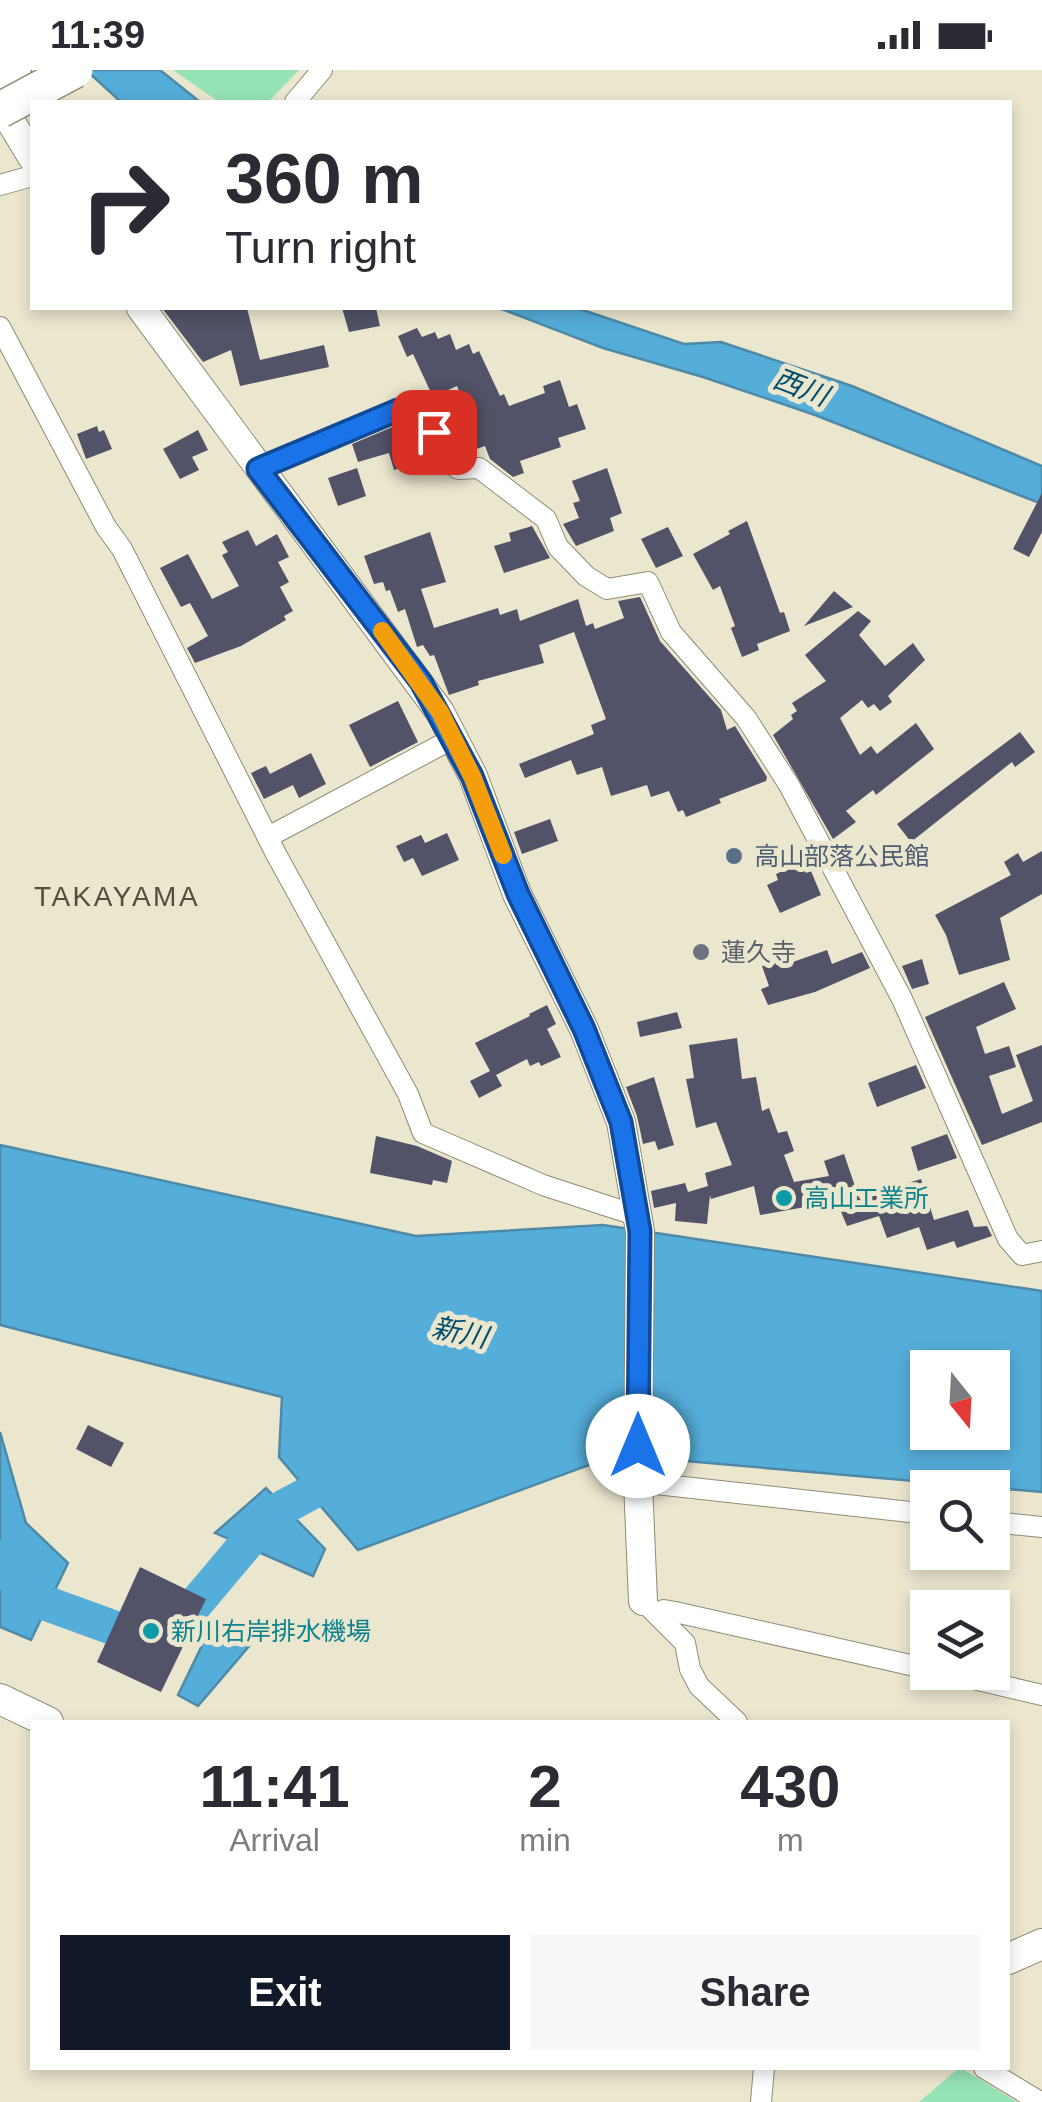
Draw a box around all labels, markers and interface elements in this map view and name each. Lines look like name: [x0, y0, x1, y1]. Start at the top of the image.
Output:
text: 11:39: [50, 14, 145, 56]
icon: right: [60, 140, 190, 270]
text: 360 m: [225, 140, 423, 218]
text: Turn right: [225, 222, 416, 273]
water label: 西川: [769, 363, 835, 413]
pin: [392, 390, 477, 475]
icon: arrive: [407, 405, 462, 460]
place label: 高山部落公民館: [754, 842, 929, 870]
marker: 高山部落公民館: [723, 845, 745, 867]
district label: TAKAYAMA: [34, 881, 200, 912]
place label: 蓮久寺: [721, 938, 796, 966]
marker: 蓮久寺: [690, 941, 712, 963]
place label: 高山工業所: [804, 1184, 929, 1212]
marker: 高山工業所: [773, 1187, 795, 1209]
water label: 新川: [429, 1312, 493, 1354]
north arrow: [910, 1350, 1010, 1450]
map controls: [910, 1350, 1010, 1690]
position arrow: [586, 1394, 690, 1498]
button: search: [910, 1470, 1010, 1570]
button: layers: [910, 1590, 1010, 1690]
place label: 新川右岸排水機場: [171, 1617, 371, 1645]
marker: 新川右岸排水機場: [140, 1620, 162, 1642]
text: 11:41: [200, 1753, 350, 1820]
text: 2: [528, 1753, 562, 1820]
text: 430: [740, 1753, 840, 1820]
text: Arrival: [229, 1822, 320, 1858]
text: min: [519, 1822, 571, 1858]
text: m: [777, 1822, 804, 1858]
button: Exit: [60, 1935, 510, 2050]
button: Share: [530, 1935, 980, 2050]

